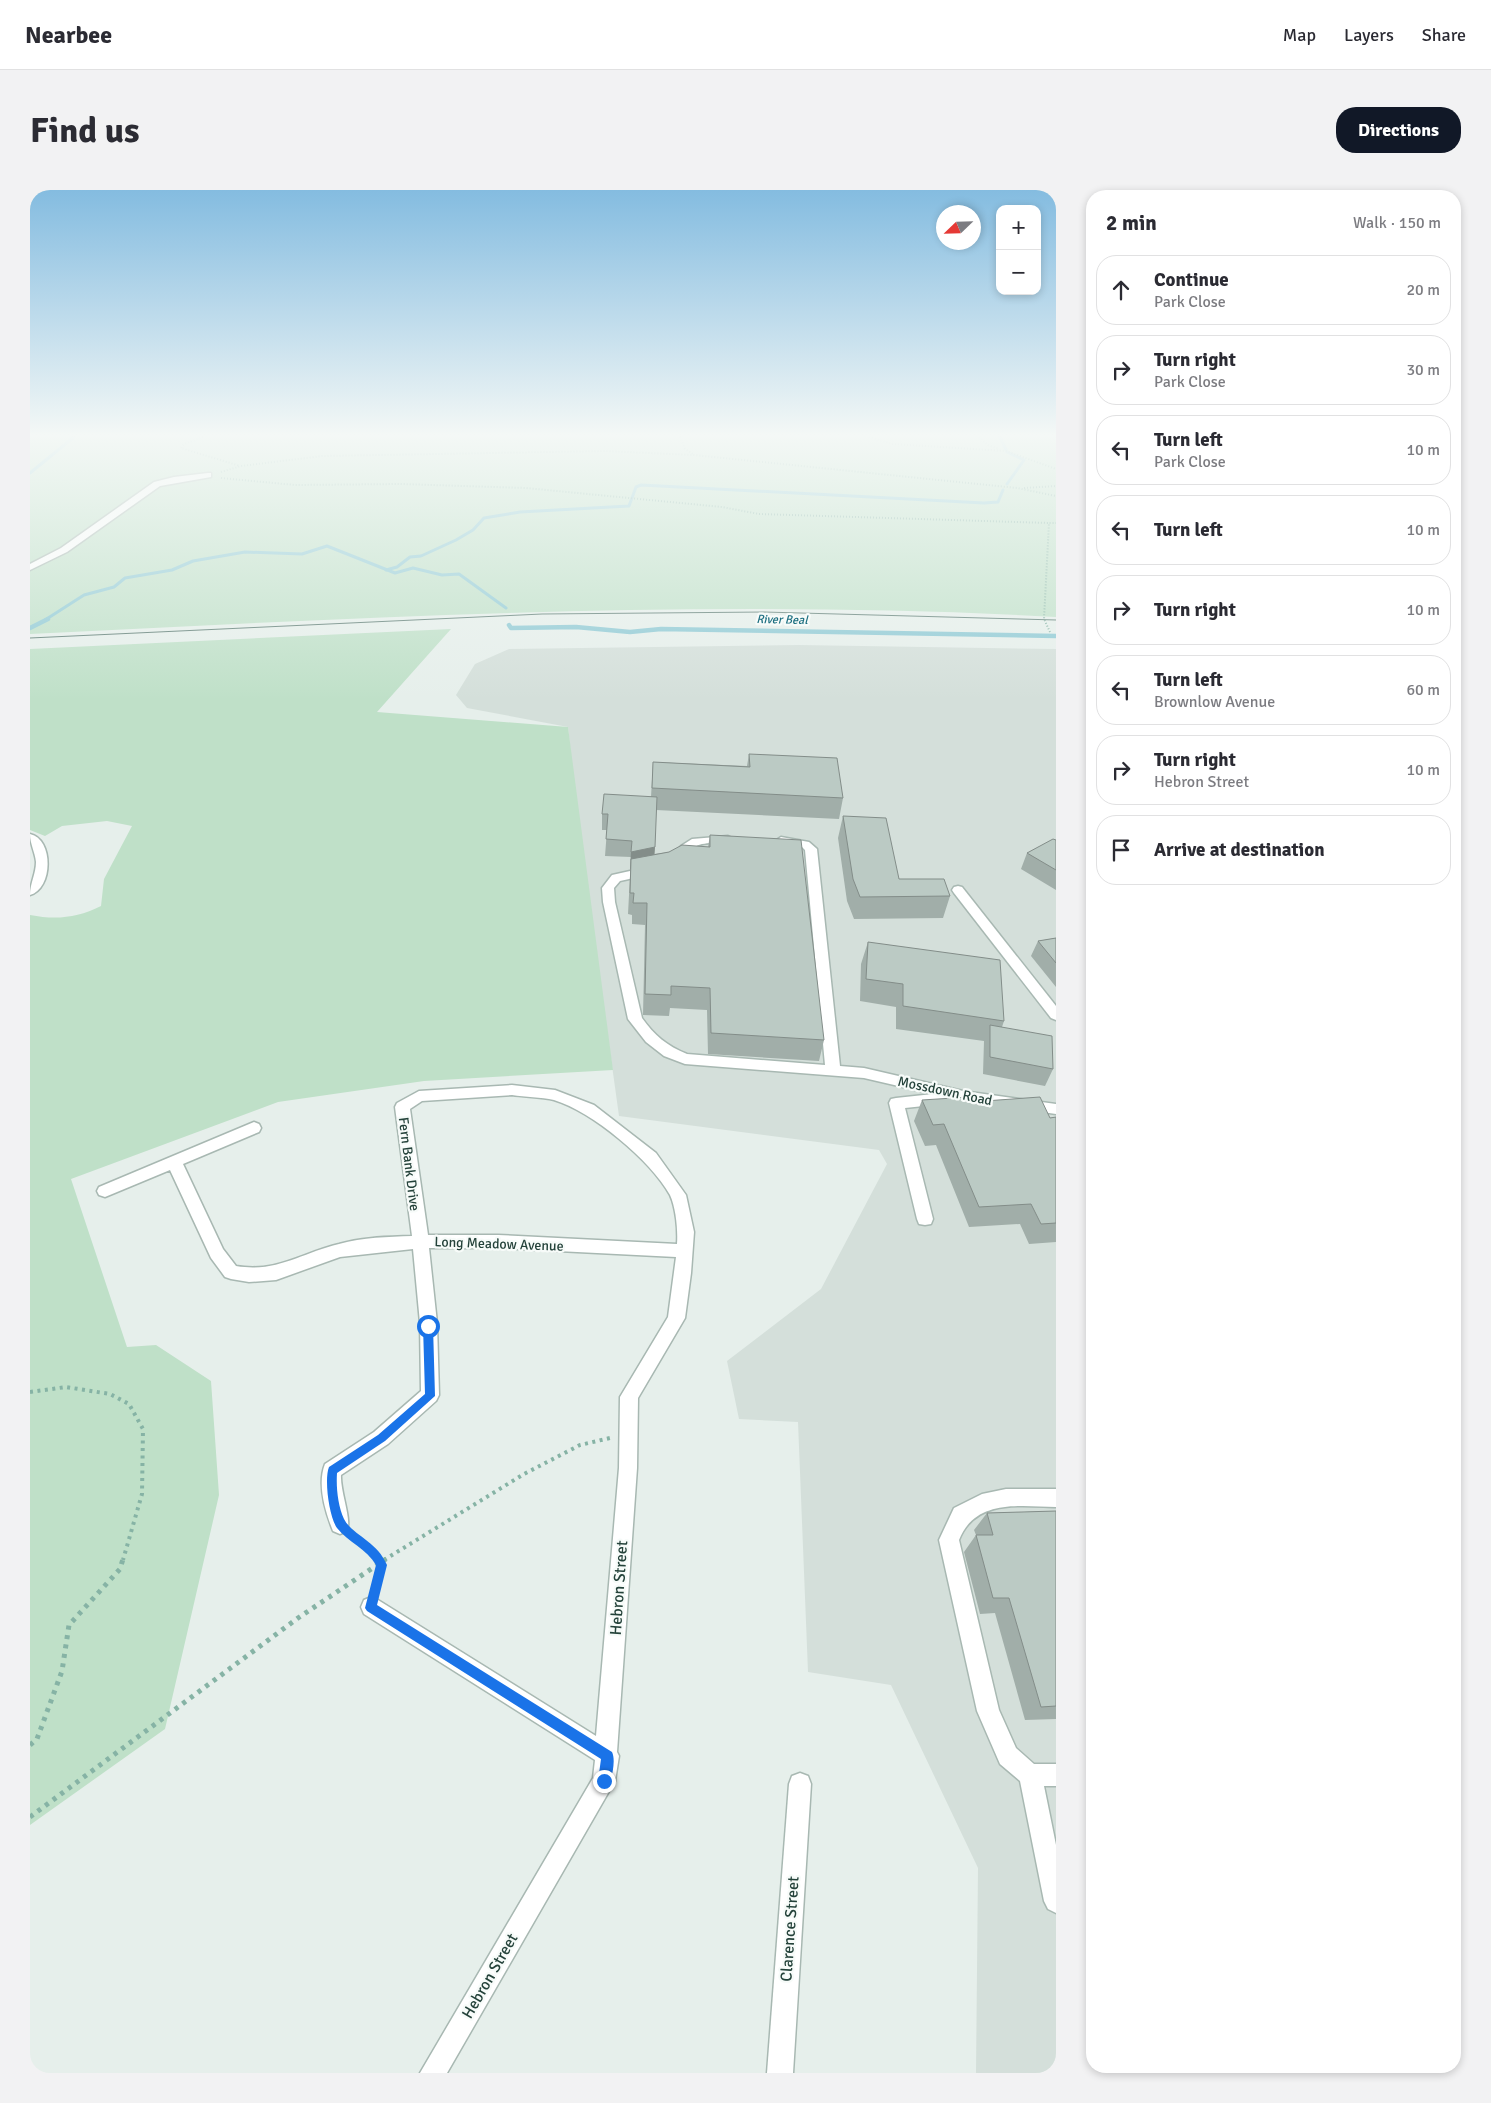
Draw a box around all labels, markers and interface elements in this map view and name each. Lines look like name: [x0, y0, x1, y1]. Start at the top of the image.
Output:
text: Nearbee: [25, 20, 112, 50]
text: Map: [1283, 24, 1316, 46]
text: Layers: [1344, 24, 1394, 46]
text: Share: [1422, 24, 1466, 46]
button: Directions: [1336, 107, 1461, 153]
text: Find us: [30, 109, 140, 152]
north arrow: [936, 205, 981, 250]
map controls: [996, 205, 1041, 295]
button: +: [996, 205, 1041, 250]
text: 2 min: [1106, 210, 1157, 236]
text: Walk · 150 m: [1353, 213, 1441, 233]
button: −: [996, 250, 1041, 295]
text: Continue: [1154, 268, 1229, 292]
icon: ahead: [1107, 276, 1135, 304]
text: 20 m: [1406, 280, 1440, 300]
text: Park Close: [1154, 292, 1226, 312]
text: Turn right: [1154, 348, 1236, 372]
icon: right: [1107, 356, 1135, 384]
text: 30 m: [1406, 360, 1440, 380]
text: Park Close: [1154, 372, 1226, 392]
text: Turn left: [1154, 428, 1223, 452]
icon: left: [1107, 436, 1135, 464]
text: 10 m: [1406, 440, 1440, 460]
text: Park Close: [1154, 452, 1226, 472]
icon: left: [1107, 516, 1135, 544]
text: Turn left: [1154, 518, 1223, 542]
text: 10 m: [1406, 520, 1440, 540]
icon: right: [1107, 596, 1135, 624]
text: Turn right: [1154, 598, 1236, 622]
text: 10 m: [1406, 600, 1440, 620]
water label: River Beal: [756, 612, 809, 628]
text: Turn left: [1154, 668, 1223, 692]
icon: left: [1107, 676, 1135, 704]
text: 60 m: [1406, 680, 1440, 700]
text: Brownlow Avenue: [1154, 692, 1275, 712]
text: Turn right: [1154, 748, 1236, 772]
icon: right: [1107, 756, 1135, 784]
text: 10 m: [1406, 760, 1440, 780]
text: Hebron Street: [1154, 772, 1249, 792]
icon: arrive: [1107, 836, 1135, 864]
text: Arrive at destination: [1154, 838, 1325, 862]
street label: Mossdown Road: [896, 1073, 994, 1109]
street label: Fern Bank Drive: [395, 1116, 423, 1212]
street label: Long Meadow Avenue: [434, 1233, 564, 1255]
route start: [417, 1315, 440, 1338]
street label: Hebron Street: [606, 1539, 632, 1636]
route end: [593, 1770, 616, 1793]
street label: Clarence Street: [776, 1875, 804, 1982]
street label: Hebron Street: [458, 1929, 523, 2022]

